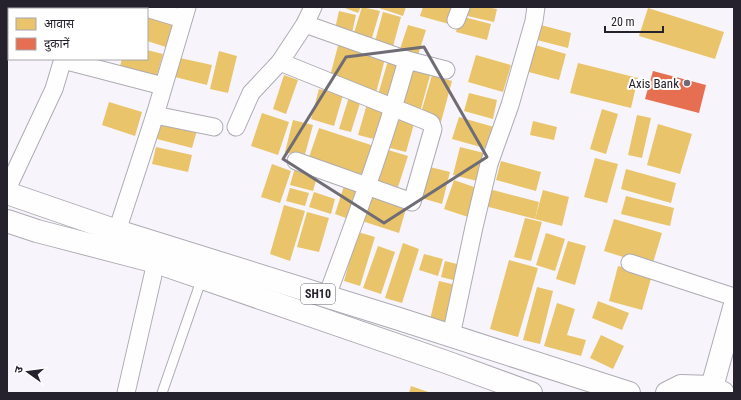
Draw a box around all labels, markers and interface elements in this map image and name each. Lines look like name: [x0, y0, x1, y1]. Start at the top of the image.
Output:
legend: [8, 8, 148, 60]
scale bar: [605, 8, 663, 34]
text: 20 m: [611, 15, 635, 29]
text: आवास: [44, 17, 75, 31]
text: दुकानें: [44, 37, 70, 52]
place label: Axis Bank: [628, 76, 679, 91]
marker: Axis Bank: [682, 78, 692, 88]
road number: SH10: [301, 284, 335, 304]
north arrow: [8, 352, 48, 392]
text: उ: [12, 364, 26, 374]

